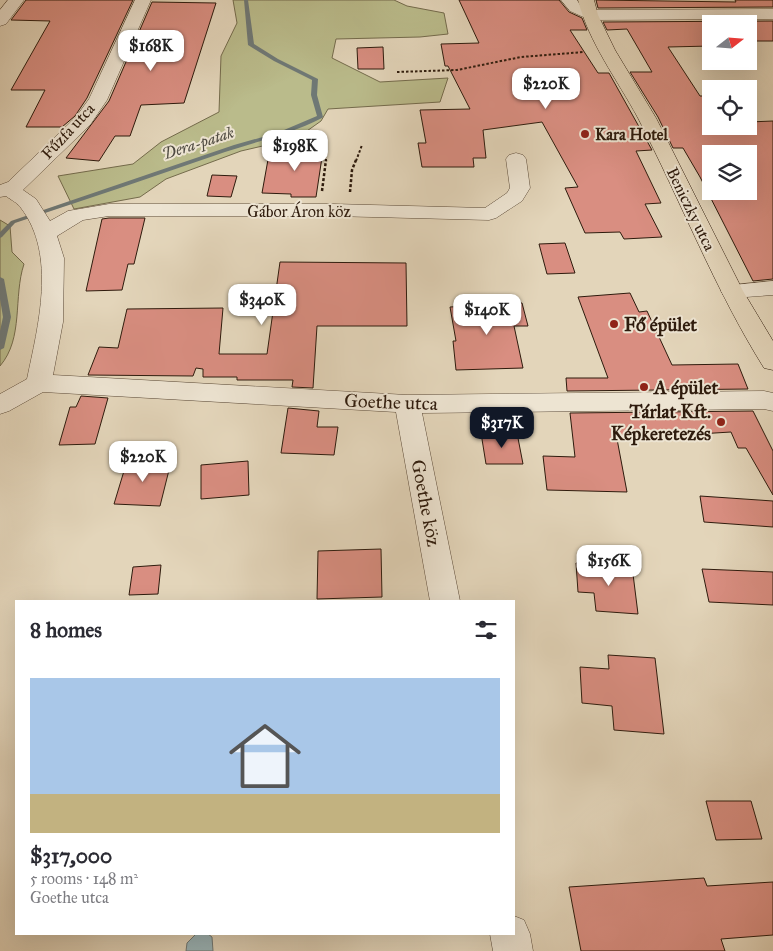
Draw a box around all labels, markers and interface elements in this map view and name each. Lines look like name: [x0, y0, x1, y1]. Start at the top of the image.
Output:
north arrow: [702, 15, 758, 70]
map controls: [702, 15, 757, 200]
pin: $168K: [116, 30, 186, 72]
text: $168K: [129, 36, 173, 55]
pin: $220K: [511, 68, 581, 110]
text: $220K: [523, 74, 569, 93]
button: locate: [702, 80, 757, 135]
street label: Fűzfa utca: [37, 99, 99, 163]
water label: Dera-patak: [160, 122, 237, 164]
place label: Kara Hotel: [595, 125, 668, 144]
marker: Kara Hotel: [579, 128, 591, 140]
pin: $198K: [260, 130, 330, 172]
text: $198K: [273, 136, 317, 155]
button: layers: [702, 145, 757, 200]
street label: Beniczky utca: [663, 164, 719, 254]
street label: Gábor Áron köz: [247, 201, 351, 221]
pin: $340K: [227, 284, 297, 326]
text: $340K: [239, 290, 285, 309]
pin: $140K: [452, 294, 522, 336]
text: $140K: [464, 300, 510, 319]
place label: Fő épület: [624, 313, 697, 337]
marker: Fő épület: [608, 318, 620, 330]
place label: A épület: [652, 376, 718, 400]
marker: A épület: [638, 381, 650, 393]
street label: Goethe utca: [344, 389, 439, 415]
place label: Tárlat Kft. Képkeretezés: [611, 400, 711, 446]
pin: $317K: [467, 406, 537, 449]
text: $317K: [481, 413, 523, 432]
marker: Tárlat Kft. Képkeretezés: [715, 416, 727, 428]
pin: $220K: [108, 440, 178, 483]
text: $220K: [120, 447, 166, 466]
street label: Goethe köz: [406, 458, 446, 549]
pin: $156K: [574, 544, 644, 587]
text: $156K: [588, 551, 630, 570]
icon: filters: [472, 616, 500, 644]
text: 8 homes: [30, 617, 102, 643]
icon: home: [220, 711, 310, 801]
text: $317,000: [30, 843, 112, 869]
text: 5 rooms · 148 m²: [30, 869, 138, 888]
text: Goethe utca: [30, 888, 109, 907]

